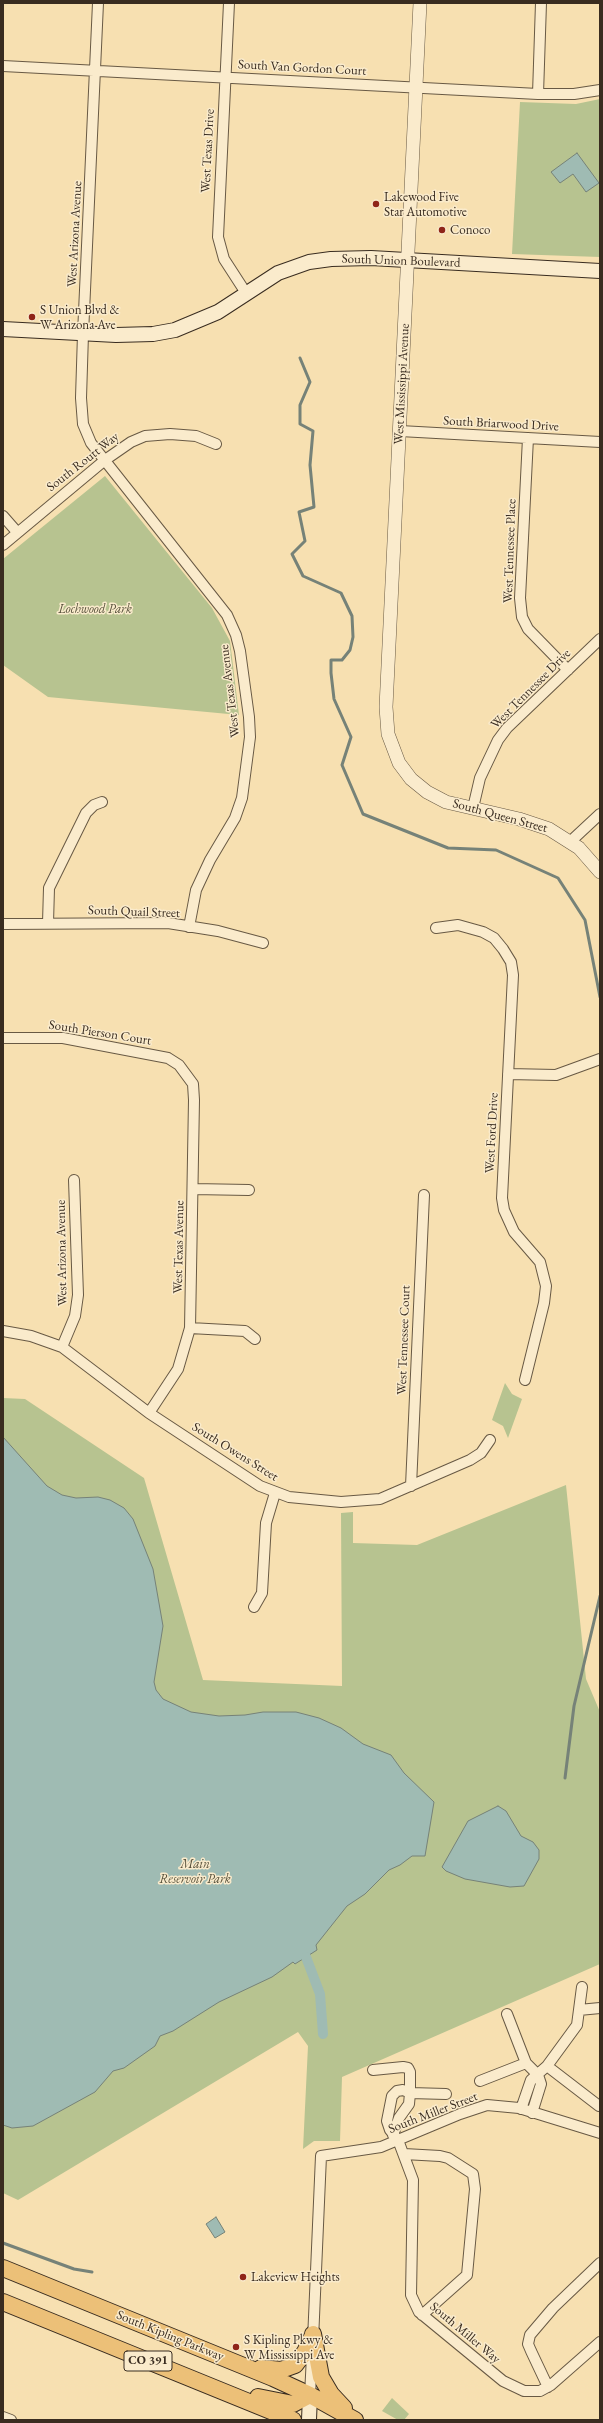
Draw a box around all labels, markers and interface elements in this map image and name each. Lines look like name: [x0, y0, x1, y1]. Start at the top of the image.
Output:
street label: South Van Gordon Court: [237, 57, 367, 79]
street label: West Texas Drive: [198, 109, 218, 193]
street label: West Arizona Avenue: [64, 180, 86, 288]
place label: Lakewood Five Star Automotive: [384, 189, 467, 220]
marker: Lakewood Five Star Automotive: [371, 199, 381, 209]
place label: Conoco: [450, 222, 490, 238]
marker: Conoco: [437, 225, 447, 235]
street label: South Union Boulevard: [341, 251, 461, 271]
place label: S Union Blvd & W Arizona Ave: [40, 302, 119, 333]
marker: S Union Blvd & W Arizona Ave: [27, 312, 37, 322]
street label: West Mississippi Avenue: [391, 323, 413, 445]
street label: South Briarwood Drive: [443, 413, 559, 435]
street label: South Routt Way: [44, 429, 122, 495]
street label: West Tennessee Place: [500, 499, 520, 603]
park label: Lochwood Park: [58, 601, 132, 617]
street label: West Texas Avenue: [217, 644, 243, 738]
street label: West Tennessee Drive: [488, 646, 574, 732]
street label: South Queen Street: [451, 796, 549, 836]
street label: South Quail Street: [88, 903, 180, 921]
street label: South Pierson Court: [48, 1017, 152, 1049]
street label: West Ford Drive: [482, 1092, 502, 1174]
street label: West Arizona Avenue: [53, 1200, 71, 1306]
street label: West Texas Avenue: [170, 1200, 188, 1294]
street label: West Tennessee Court: [394, 1285, 414, 1395]
street label: South Owens Street: [189, 1419, 281, 1485]
park label: Main Reservoir Park: [159, 1856, 231, 1887]
street label: South Miller Street: [386, 2089, 480, 2137]
place label: Lakeview Heights: [251, 2269, 340, 2285]
marker: Lakeview Heights: [238, 2272, 248, 2282]
street label: South Miller Way: [427, 2299, 503, 2367]
street label: South Kipling Parkway: [114, 2307, 226, 2365]
place label: S Kipling Pkwy & W Mississippi Ave: [244, 2332, 334, 2363]
marker: S Kipling Pkwy & W Mississippi Ave: [231, 2342, 241, 2352]
road number: CO 391: [124, 2351, 172, 2371]

